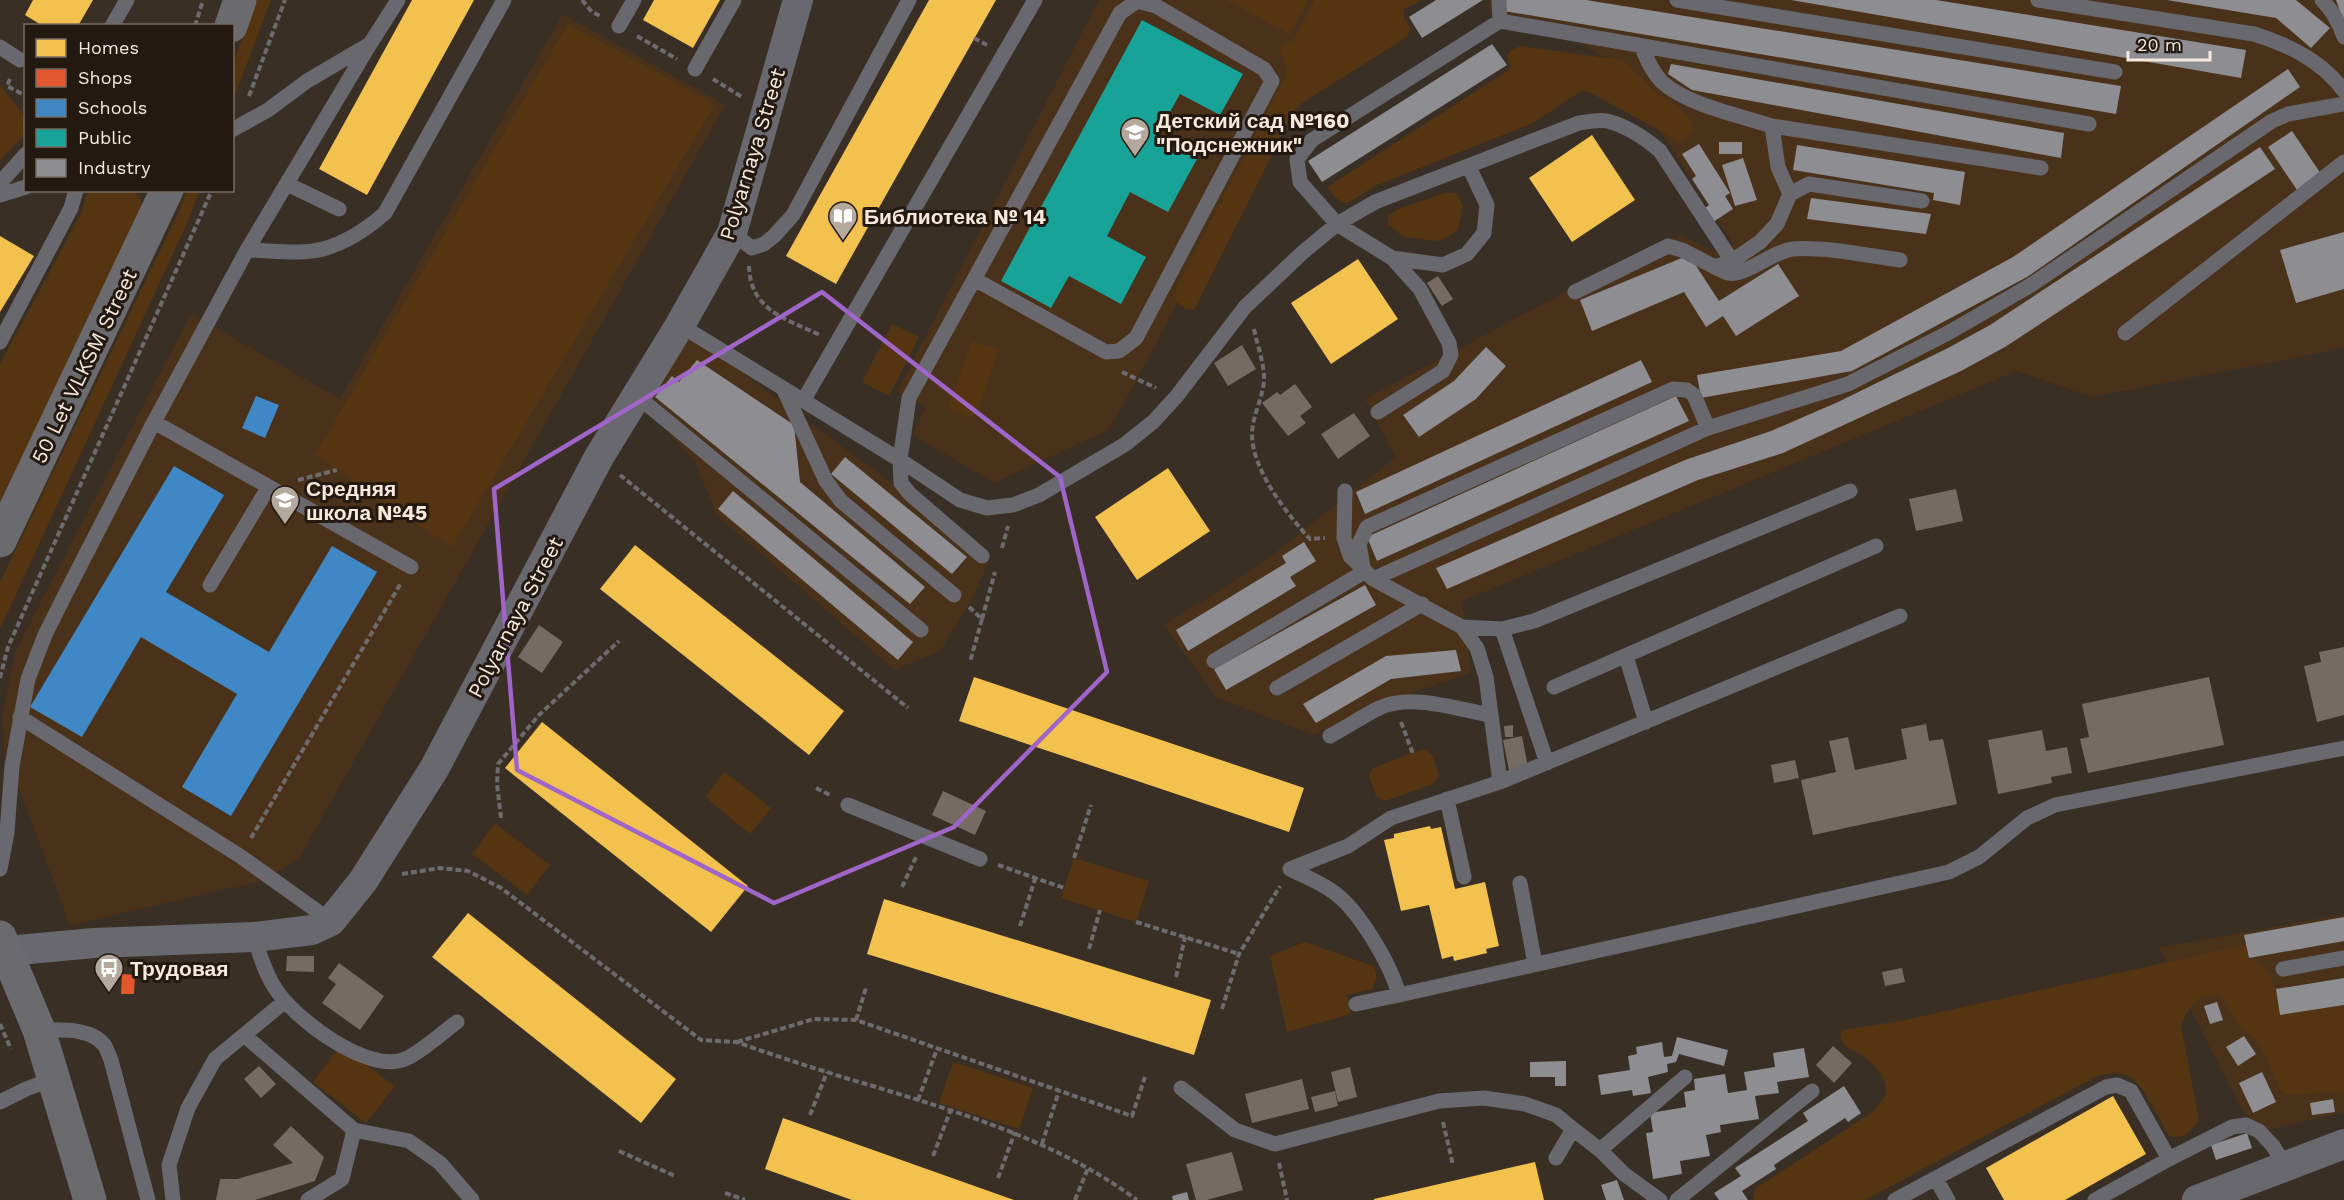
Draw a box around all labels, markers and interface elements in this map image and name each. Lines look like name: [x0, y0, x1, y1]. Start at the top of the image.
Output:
legend: [24, 24, 234, 192]
scale bar: [2128, 24, 2210, 62]
text: 20 m: [2137, 34, 2182, 55]
text: Homes: [78, 37, 139, 58]
street label: Polyarnaya Street: [714, 65, 790, 243]
text: Shops: [78, 67, 132, 88]
text: Schools: [78, 97, 147, 118]
place label: Детский сад №160 "Подснежник": [1156, 108, 1350, 157]
school or university icon: Детский сад №160 "Подснежник": [1119, 116, 1151, 158]
text: Public: [78, 127, 132, 148]
text: Industry: [78, 157, 151, 178]
library icon: Библиотека № 14: [827, 200, 859, 242]
place label: Библиотека № 14: [864, 204, 1046, 229]
street label: 50 Let VLKSM Street: [26, 265, 142, 467]
place label: Средняя школа №45: [306, 476, 427, 525]
school or university icon: Средняя школа №45: [269, 484, 301, 526]
street label: Polyarnaya Street: [462, 532, 568, 702]
bus stop icon: Трудовая: [93, 952, 125, 994]
place label: Трудовая: [130, 956, 228, 981]

